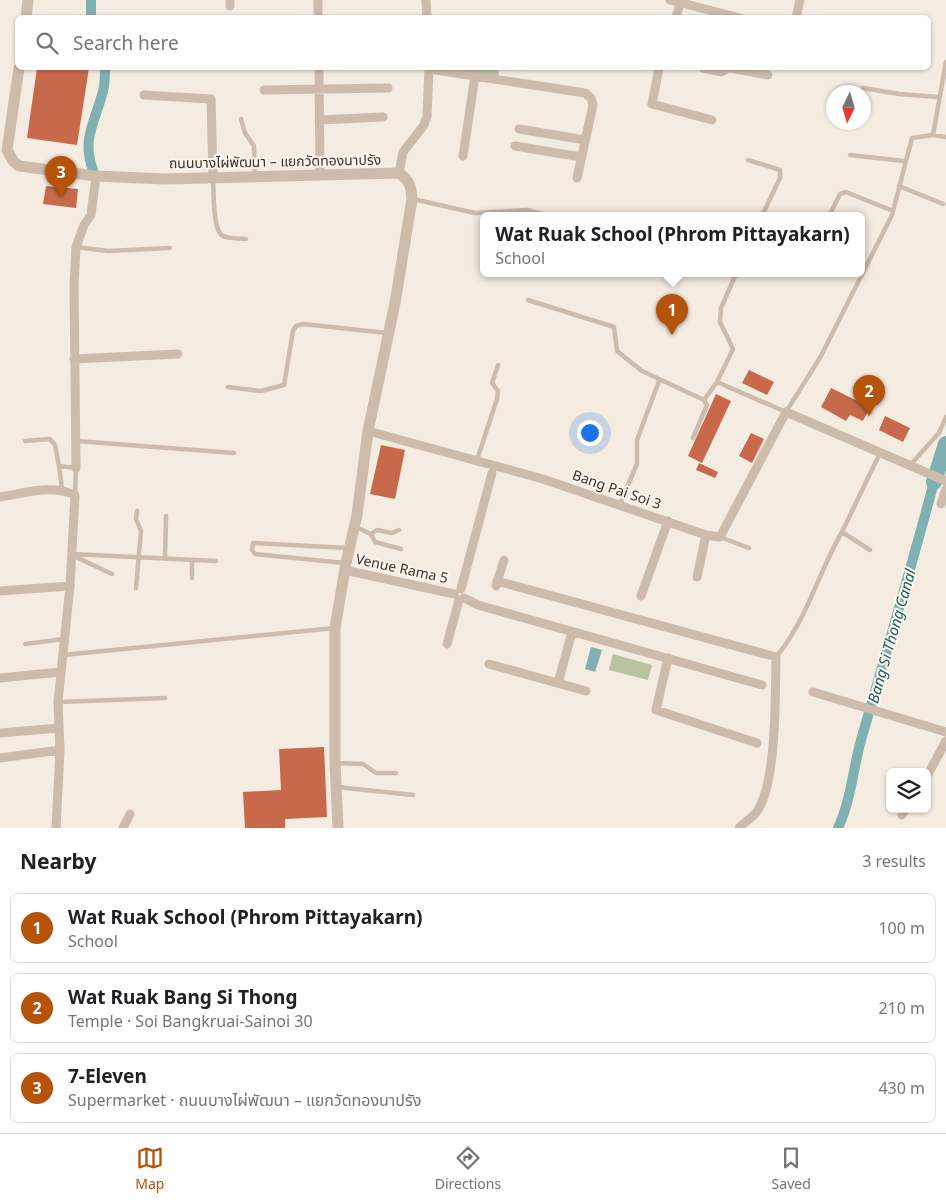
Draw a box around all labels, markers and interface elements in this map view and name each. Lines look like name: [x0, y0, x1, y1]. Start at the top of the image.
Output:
search box: [15, 15, 931, 70]
icon: search: [33, 29, 61, 57]
text: Search here: [73, 30, 179, 56]
north arrow: [826, 85, 871, 130]
street label: ถนนบางไผ่พัฒนา – แยกวัดทองนาปรัง: [169, 150, 381, 172]
pin: 3: [45, 156, 77, 197]
popup: [480, 212, 865, 277]
text: Wat Ruak School (Phrom Pittayakarn): [495, 221, 850, 247]
text: School: [495, 247, 545, 269]
pin: 1: [656, 294, 688, 335]
pin: 2: [853, 375, 885, 416]
your location: [577, 420, 603, 446]
street label: Bang Pai Soi 3: [570, 465, 664, 513]
street label: Venue Rama 5: [354, 549, 450, 587]
water label: Bang Si Thong Canal: [862, 566, 920, 705]
map controls: [886, 768, 931, 813]
button: layers: [886, 768, 931, 813]
text: Nearby: [20, 847, 96, 875]
text: 3 results: [862, 850, 926, 872]
text: Wat Ruak School (Phrom Pittayakarn): [68, 904, 423, 930]
text: 1: [32, 917, 42, 939]
text: 100 m: [878, 917, 925, 939]
text: School: [68, 930, 118, 952]
text: Wat Ruak Bang Si Thong: [68, 984, 297, 1010]
text: 2: [32, 997, 42, 1019]
text: 210 m: [878, 997, 925, 1019]
text: Temple · Soi Bangkruai-Sainoi 30: [68, 1010, 313, 1032]
text: 7-Eleven: [68, 1063, 147, 1089]
text: 3: [32, 1077, 42, 1099]
text: 430 m: [878, 1077, 925, 1099]
text: Supermarket · ถนนบางไผ่พัฒนา – แยกวัดทองนาปรัง: [68, 1089, 421, 1111]
tab: Map: [135, 1144, 164, 1193]
tab: Directions: [435, 1144, 501, 1193]
tab: Saved: [772, 1144, 811, 1193]

